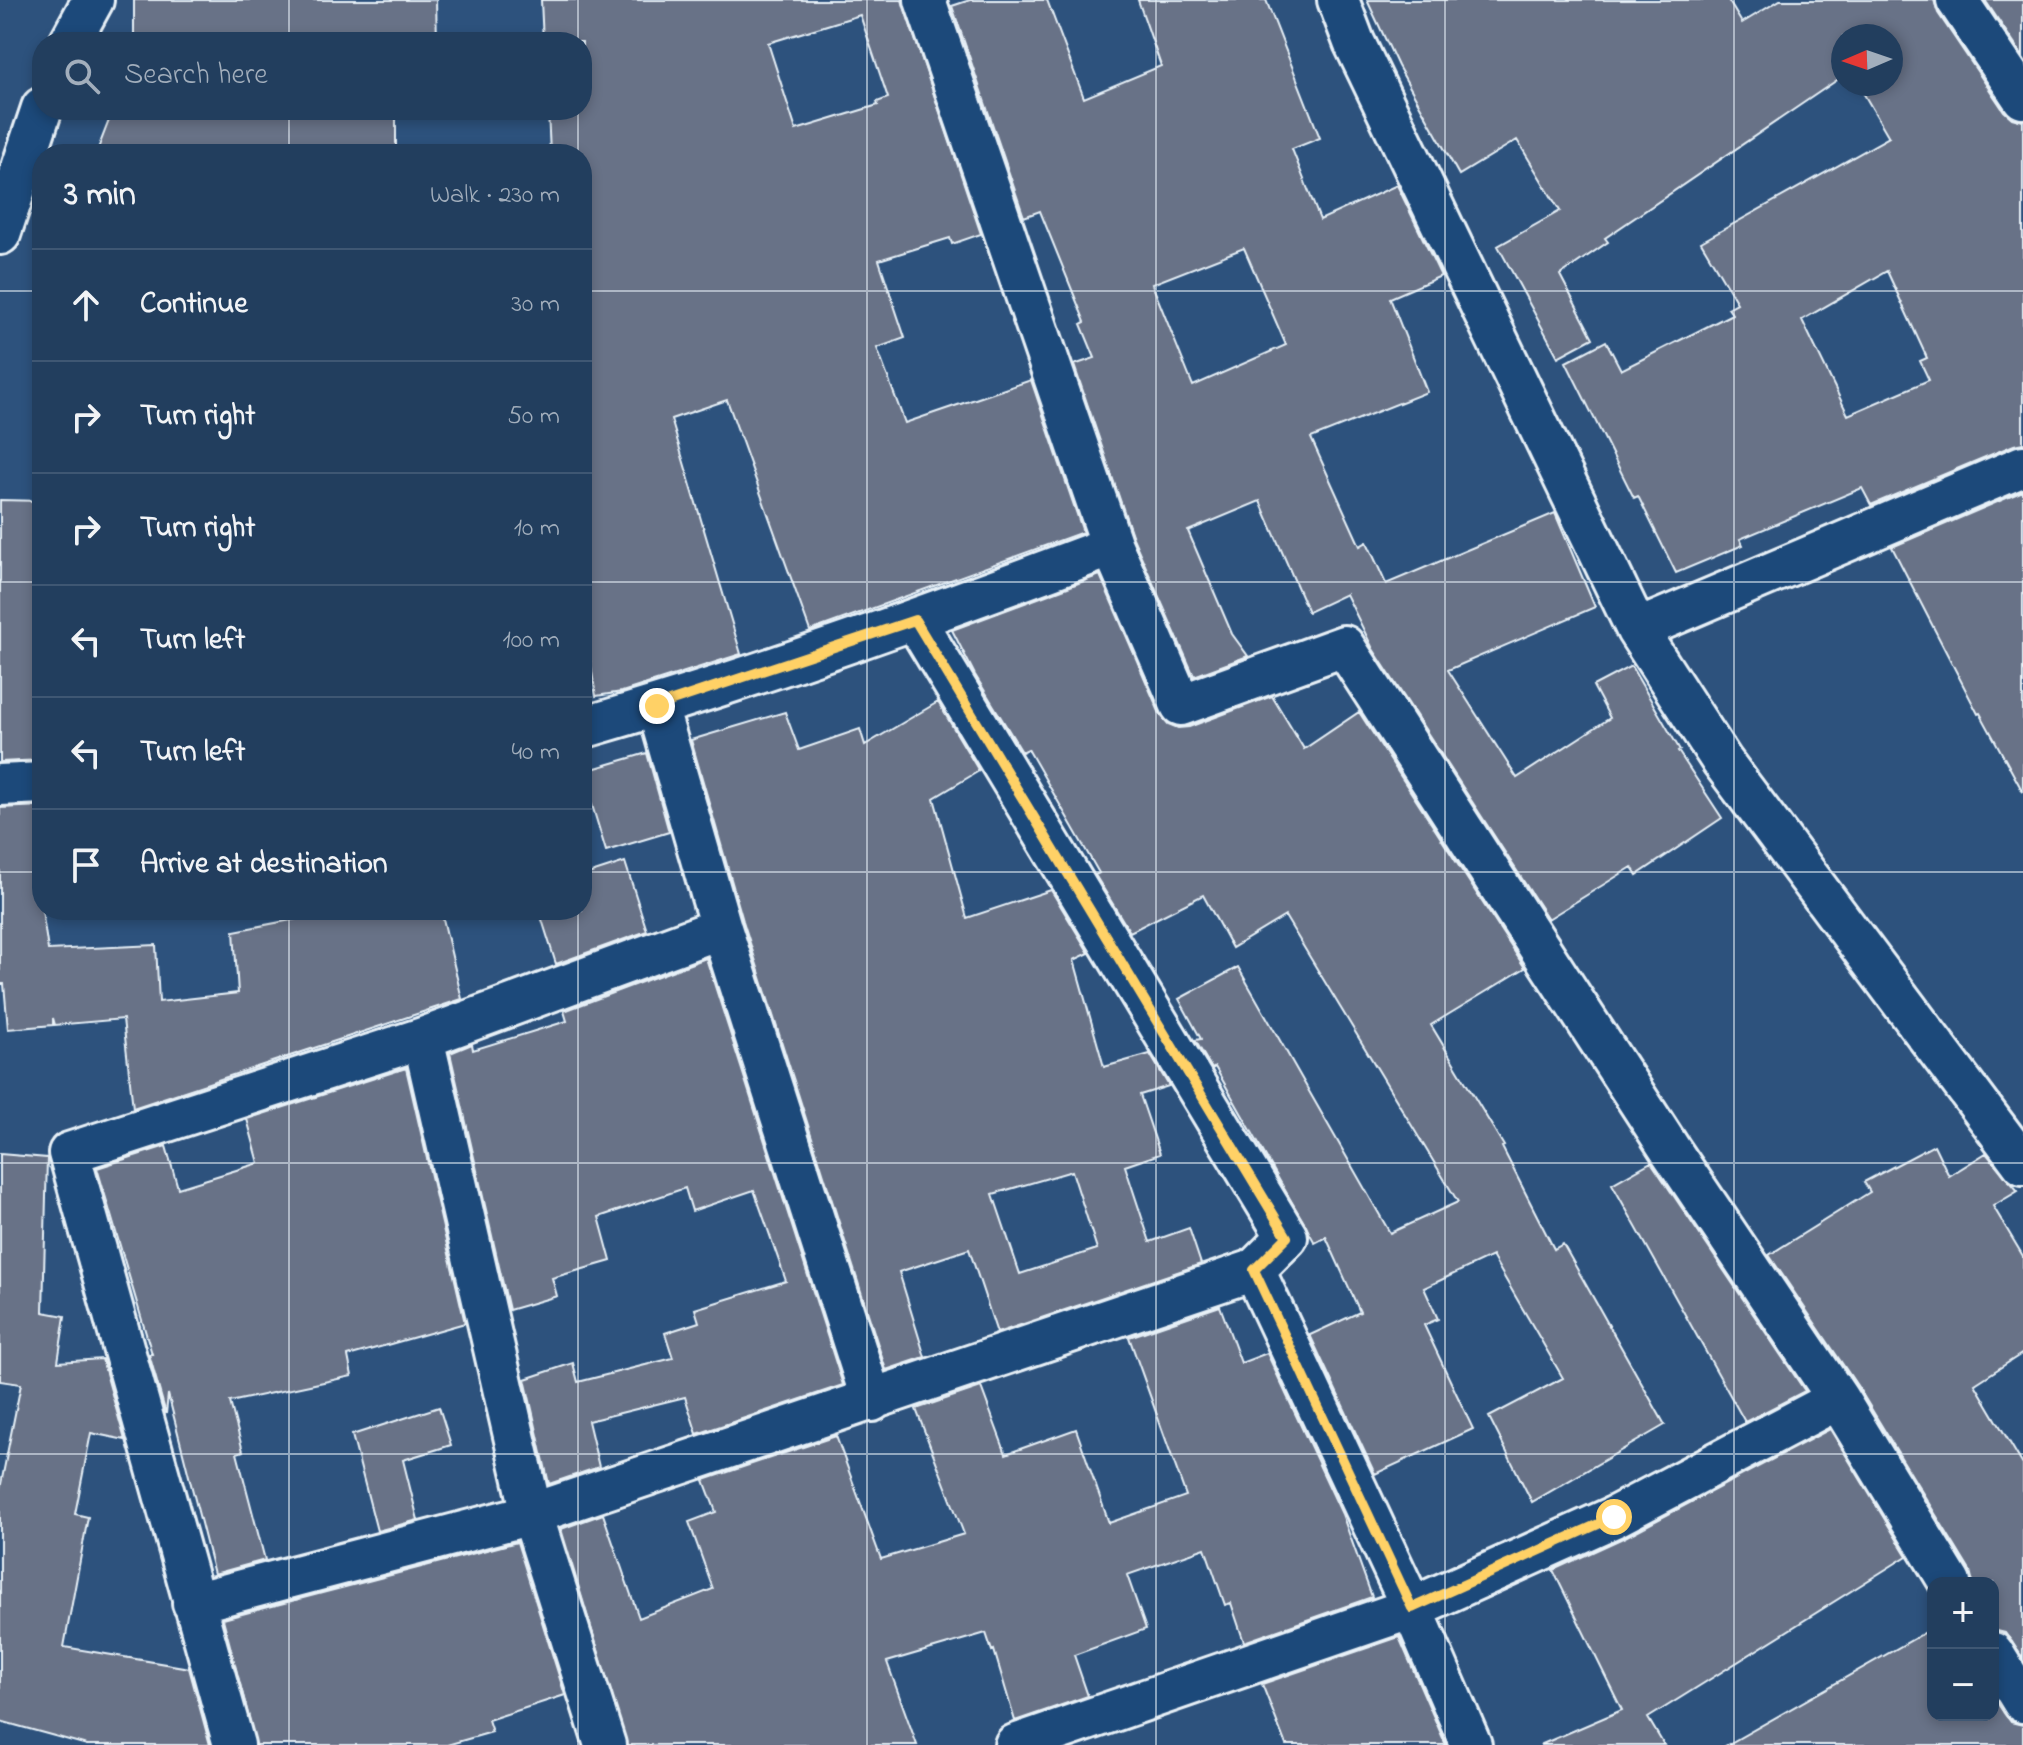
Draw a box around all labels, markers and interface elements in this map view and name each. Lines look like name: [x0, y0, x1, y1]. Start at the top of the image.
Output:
north arrow: [1831, 24, 1903, 96]
search box: [32, 32, 592, 120]
icon: search: [60, 54, 104, 98]
text: Search here: [124, 54, 268, 98]
text: 3 min: [64, 171, 136, 221]
text: Walk · 230 m: [430, 177, 560, 215]
icon: ahead: [64, 283, 108, 327]
text: Continue: [140, 283, 248, 327]
text: 30 m: [511, 286, 560, 324]
icon: right: [64, 395, 108, 439]
text: Turn right: [140, 395, 255, 439]
text: 50 m: [507, 398, 560, 436]
icon: right: [64, 507, 108, 551]
text: Turn right: [140, 507, 255, 551]
text: 10 m: [514, 510, 560, 548]
icon: left: [64, 619, 108, 663]
text: Turn left: [140, 619, 245, 663]
text: 100 m: [503, 622, 560, 660]
route end: [639, 688, 675, 724]
icon: left: [64, 731, 108, 775]
text: Turn left: [140, 731, 245, 775]
text: 40 m: [511, 734, 560, 772]
icon: arrive: [64, 843, 108, 887]
text: Arrive at destination: [140, 843, 388, 887]
route start: [1596, 1499, 1632, 1535]
map controls: [1927, 1577, 1999, 1721]
button: +: [1927, 1577, 1999, 1649]
button: −: [1927, 1649, 1999, 1721]

